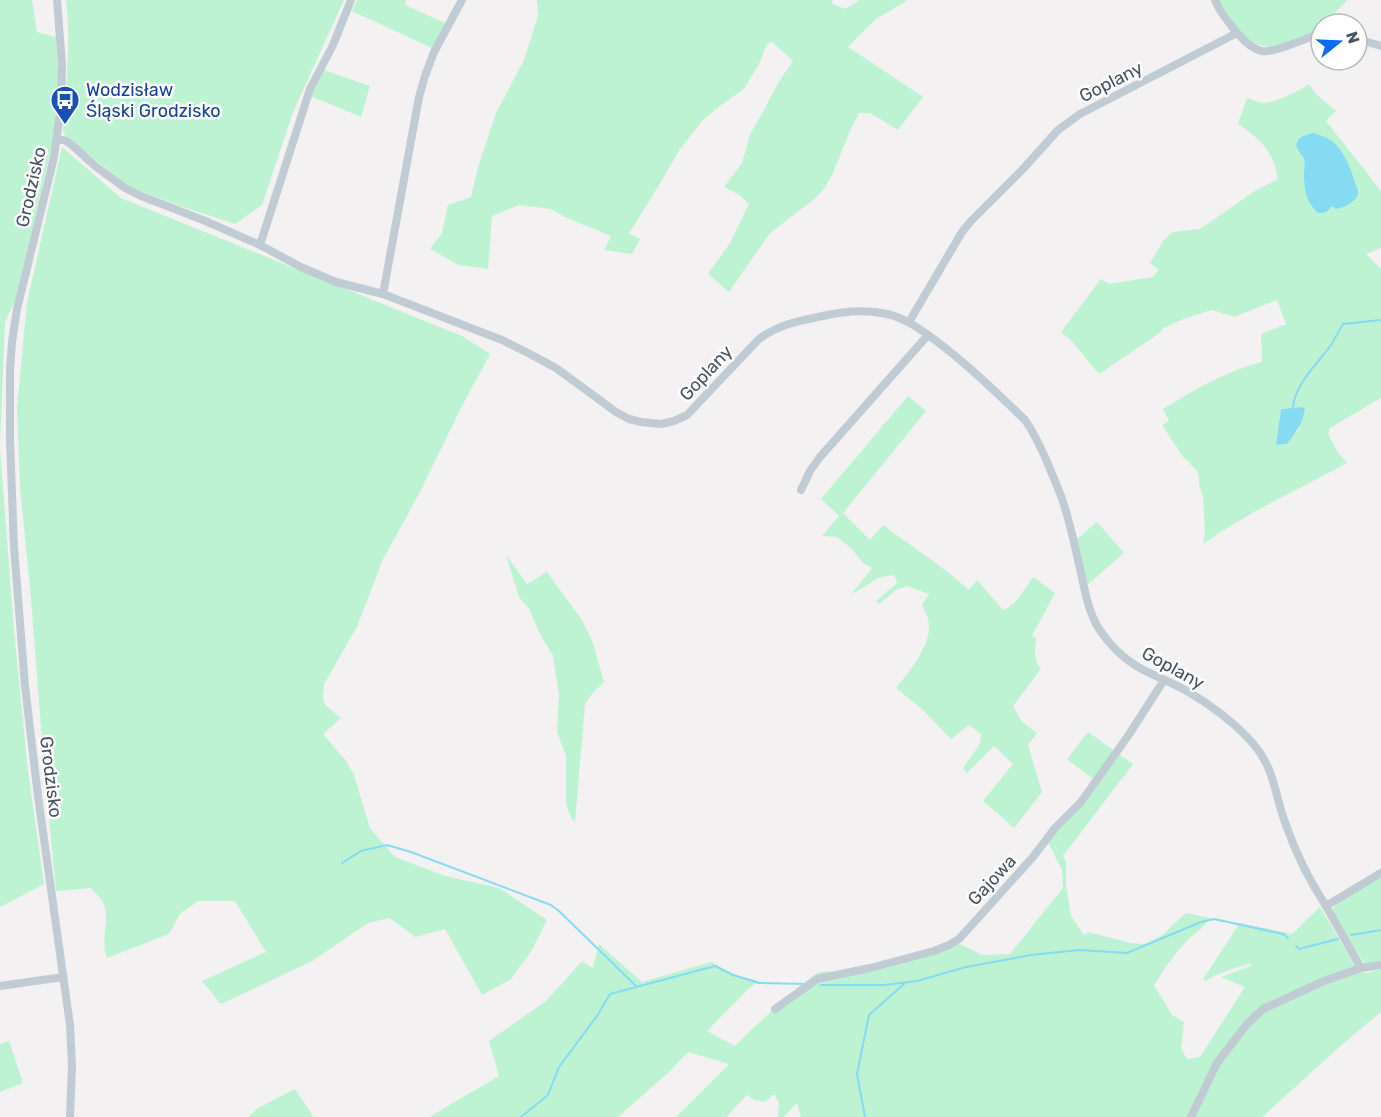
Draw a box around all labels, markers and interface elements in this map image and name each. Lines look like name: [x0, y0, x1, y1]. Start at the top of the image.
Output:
north arrow: [1309, 12, 1369, 72]
text: N: [1342, 29, 1364, 46]
street label: Goplany: [1076, 57, 1146, 107]
place label: Wodzisław Śląski Grodzisko: [86, 79, 221, 122]
bus stop icon: Wodzisław Śląski Grodzisko: [49, 84, 81, 126]
street label: Grodzisko: [11, 145, 51, 229]
street label: Goplany: [675, 341, 737, 405]
street label: Goplany: [1138, 642, 1208, 694]
street label: Grodzisko: [35, 735, 67, 819]
street label: Gajowa: [963, 850, 1021, 910]

